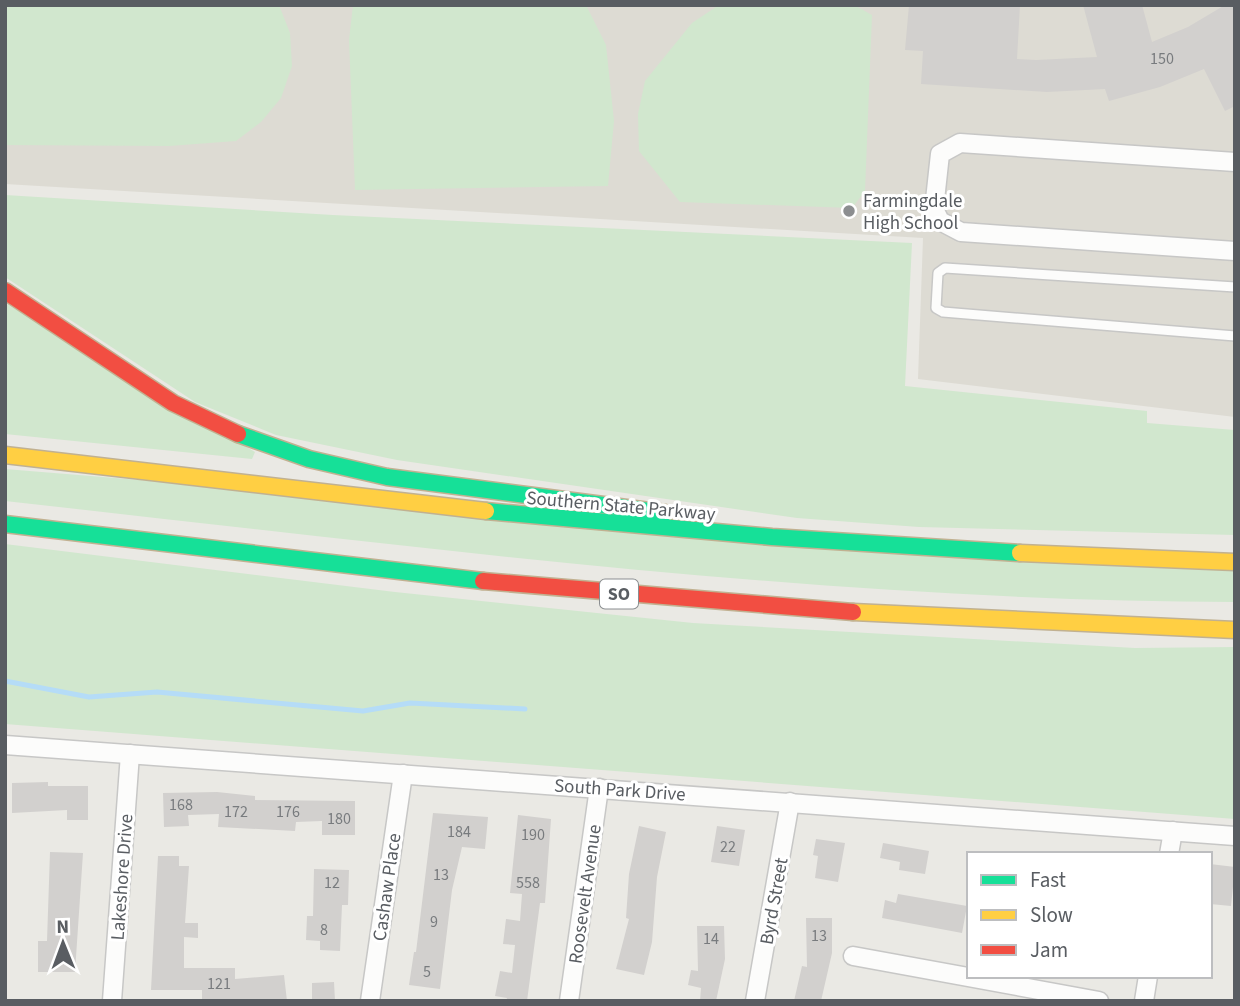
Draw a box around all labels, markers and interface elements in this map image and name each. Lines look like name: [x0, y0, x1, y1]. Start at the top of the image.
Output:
house number: 150: [1150, 48, 1174, 70]
place label: Farmingdale High School: [863, 188, 962, 237]
marker: Farmingdale High School: [841, 203, 857, 219]
street label: Southern State Parkway: [525, 485, 717, 528]
road number: SO: [600, 580, 638, 608]
street label: South Park Drive: [553, 772, 687, 809]
house number: 168: [169, 794, 193, 816]
house number: 172: [224, 801, 248, 823]
house number: 176: [276, 801, 300, 823]
house number: 180: [327, 808, 351, 830]
street label: Lakeshore Drive: [105, 813, 140, 941]
house number: 184: [447, 821, 471, 843]
street label: Roosevelt Avenue: [562, 823, 609, 966]
house number: 190: [521, 824, 545, 846]
street label: Cashaw Place: [367, 832, 408, 943]
house number: 22: [720, 836, 736, 858]
legend: [967, 852, 1212, 978]
street label: Byrd Street: [754, 855, 796, 947]
house number: 13: [433, 864, 449, 886]
text: Fast: [1030, 865, 1066, 895]
house number: 12: [324, 872, 340, 894]
house number: 558: [516, 872, 540, 894]
text: Slow: [1030, 900, 1073, 930]
north arrow: [28, 908, 98, 978]
house number: 9: [430, 911, 438, 933]
text: N: [56, 914, 69, 941]
house number: 8: [320, 919, 328, 941]
house number: 13: [811, 925, 827, 947]
house number: 14: [703, 928, 719, 950]
text: Jam: [1030, 935, 1068, 965]
house number: 5: [423, 961, 431, 983]
house number: 121: [207, 973, 231, 995]

